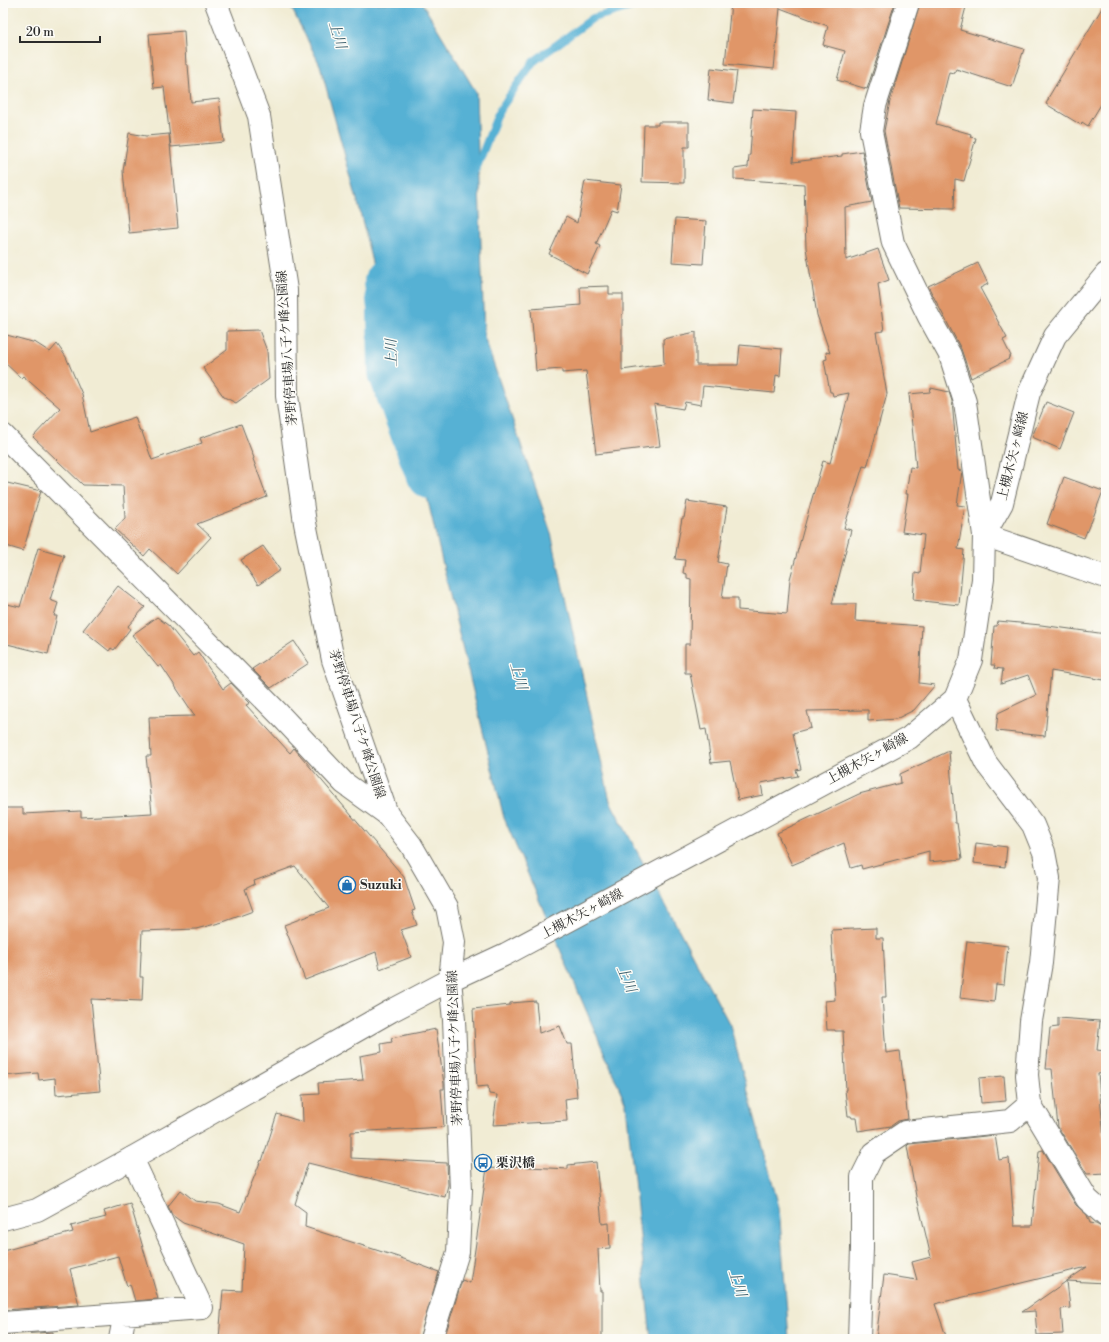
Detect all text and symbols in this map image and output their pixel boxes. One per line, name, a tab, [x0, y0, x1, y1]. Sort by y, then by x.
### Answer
scale bar	[20, 18, 100, 44]
water label: 上川	[324, 19, 350, 53]
text: 20 m	[26, 25, 54, 40]
street label: 茅野停車場八子ケ峰公園線	[274, 270, 300, 426]
water label: 上川	[382, 337, 401, 367]
street label: 上槻木矢ヶ崎線	[994, 410, 1032, 502]
street label: 茅野停車場八子ケ峰公園線	[325, 647, 389, 801]
water label: 上川	[505, 660, 531, 694]
street label: 上槻木矢ヶ崎線	[823, 730, 911, 788]
shop icon: Suzuki	[337, 875, 357, 895]
place label: Suzuki	[360, 877, 402, 893]
street label: 上槻木矢ヶ崎線	[538, 886, 626, 942]
water label: 上川	[612, 963, 641, 997]
street label: 茅野停車場八子ケ峰公園線	[444, 970, 466, 1126]
bus stop icon: 栗沢橋	[473, 1153, 493, 1173]
place label: 栗沢橋	[496, 1155, 535, 1171]
water label: 上川	[724, 1267, 751, 1301]

